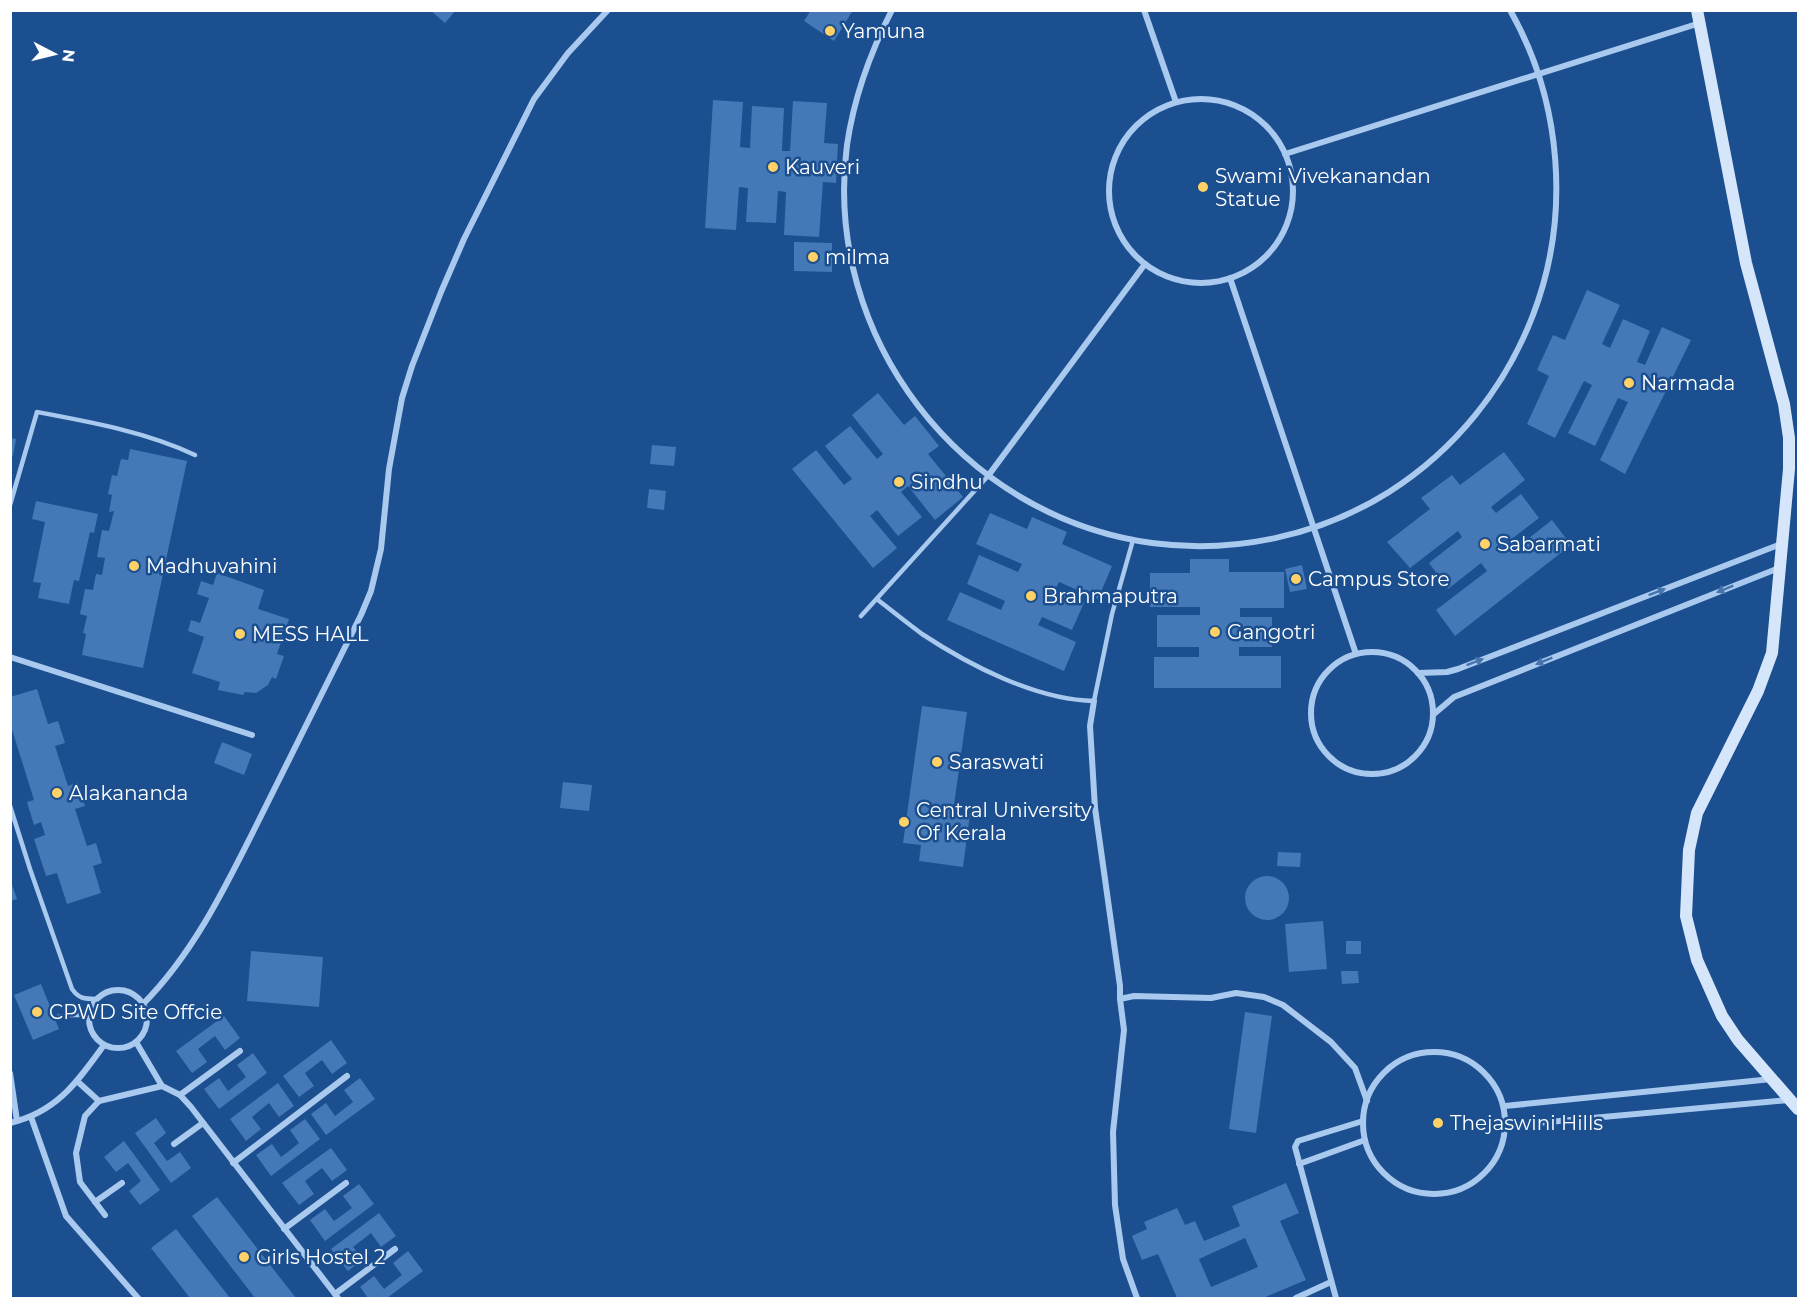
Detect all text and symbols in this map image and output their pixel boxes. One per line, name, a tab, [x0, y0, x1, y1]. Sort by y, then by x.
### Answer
place label: Yamuna	[842, 19, 925, 43]
north arrow	[24, 24, 84, 84]
marker: Yamuna	[823, 24, 837, 38]
text: N	[58, 48, 79, 63]
place label: Kauveri	[785, 155, 860, 179]
marker: Kauveri	[766, 160, 780, 174]
place label: Swami Vivekanandan Statue	[1215, 164, 1431, 211]
marker: Swami Vivekanandan Statue	[1196, 180, 1210, 194]
place label: milma	[825, 245, 890, 269]
marker: milma	[806, 250, 820, 264]
place label: Narmada	[1641, 371, 1735, 395]
marker: Narmada	[1622, 376, 1636, 390]
place label: Sindhu	[911, 470, 983, 494]
marker: Sindhu	[892, 475, 906, 489]
place label: Sabarmati	[1497, 532, 1601, 556]
marker: Sabarmati	[1478, 537, 1492, 551]
place label: Madhuvahini	[146, 554, 277, 578]
marker: Madhuvahini	[127, 559, 141, 573]
place label: Campus Store	[1308, 567, 1449, 591]
marker: Campus Store	[1289, 572, 1303, 586]
place label: Brahmaputra	[1043, 584, 1178, 608]
one-way arrow	[1716, 585, 1734, 594]
one-way arrow	[1648, 587, 1666, 596]
marker: Brahmaputra	[1024, 589, 1038, 603]
place label: Gangotri	[1227, 620, 1315, 644]
place label: MESS HALL	[252, 622, 369, 646]
marker: Gangotri	[1208, 625, 1222, 639]
marker: MESS HALL	[233, 627, 247, 641]
one-way arrow	[1466, 657, 1484, 666]
one-way arrow	[1535, 657, 1553, 666]
place label: Saraswati	[949, 750, 1044, 774]
marker: Saraswati	[930, 755, 944, 769]
place label: Alakananda	[69, 781, 188, 805]
marker: Alakananda	[50, 786, 64, 800]
place label: Central University Of Kerala	[916, 798, 1092, 845]
marker: Central University Of Kerala	[897, 815, 911, 829]
place label: CPWD Site Offcie	[49, 1000, 222, 1024]
marker: CPWD Site Offcie	[30, 1005, 44, 1019]
place label: Thejaswini Hills	[1450, 1111, 1603, 1135]
marker: Thejaswini Hills	[1431, 1116, 1445, 1130]
place label: Girls Hostel 2	[256, 1245, 385, 1269]
marker: Girls Hostel 2	[237, 1250, 251, 1264]

